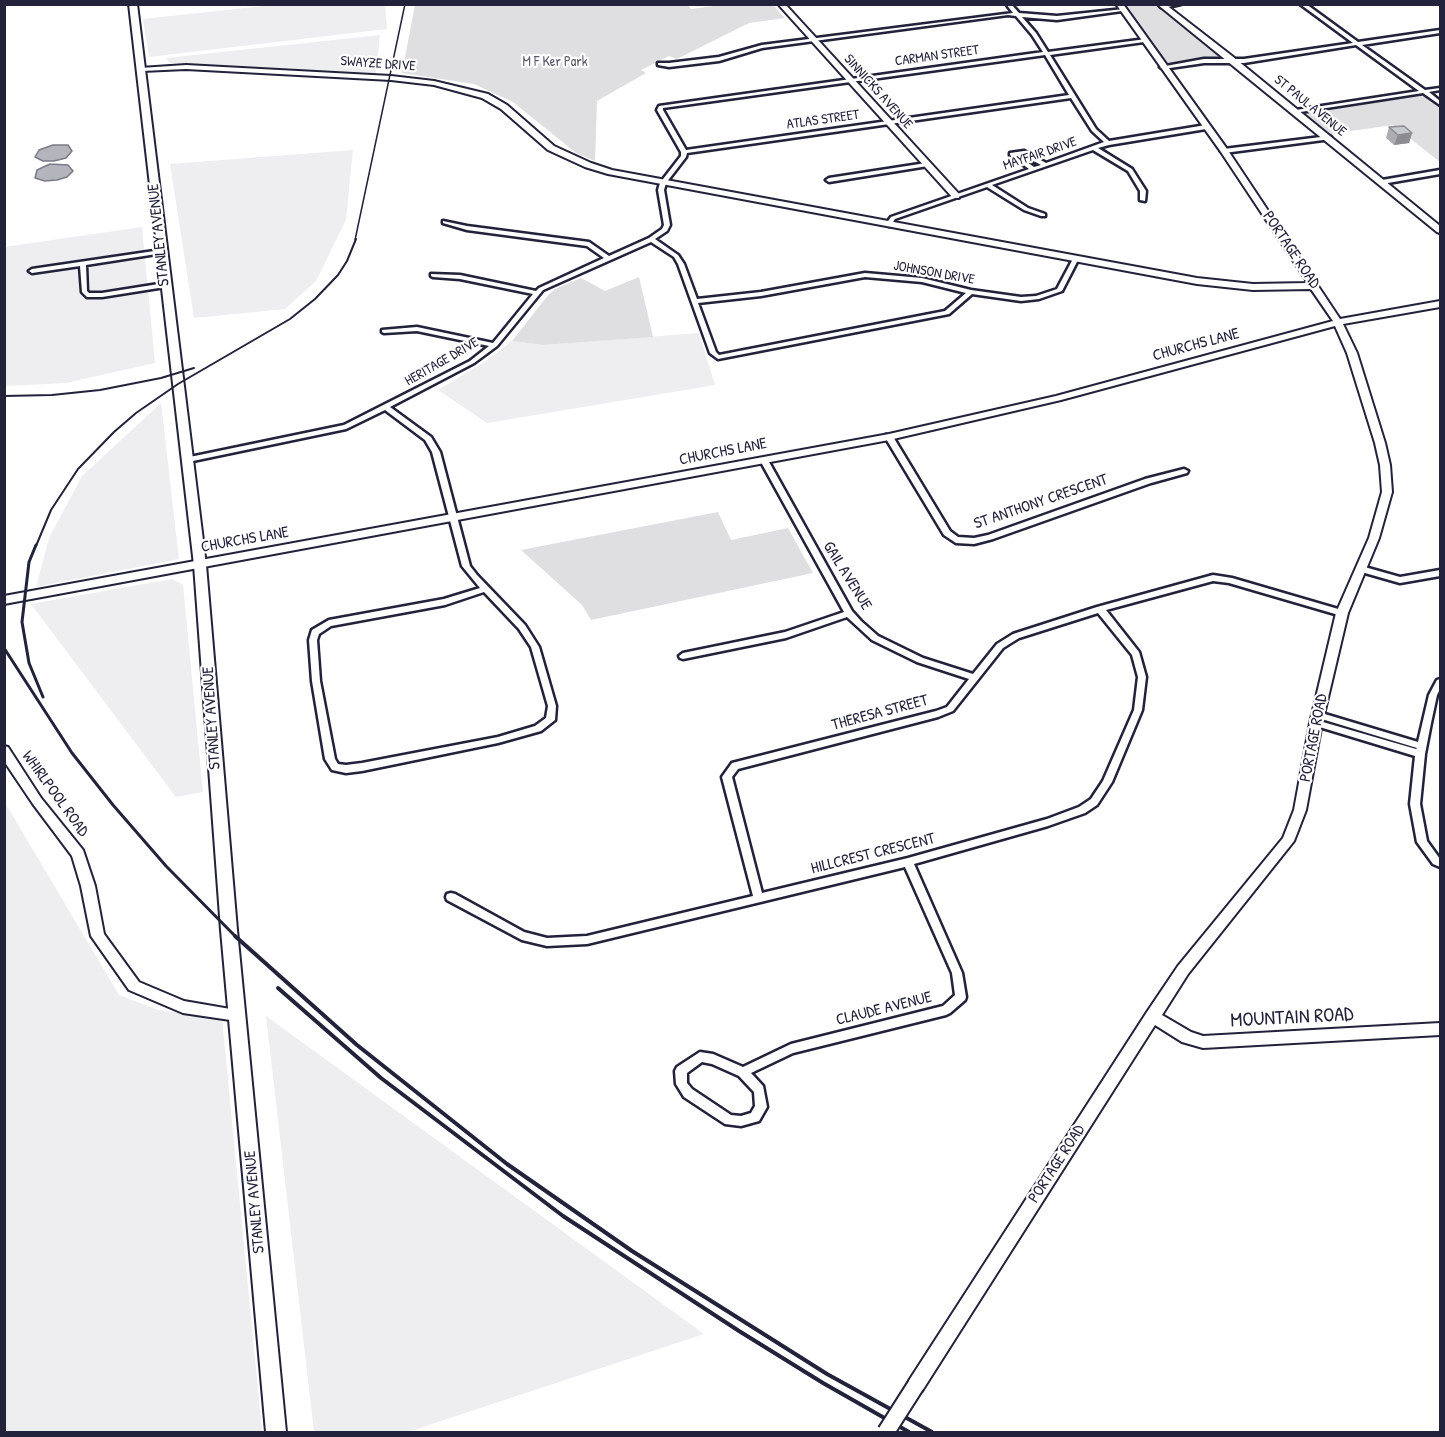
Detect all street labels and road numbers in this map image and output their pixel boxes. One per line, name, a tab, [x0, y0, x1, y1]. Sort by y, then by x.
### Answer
street label: CARMAN STREET	[894, 42, 980, 70]
street label: SINNICKS AVENUE	[840, 51, 916, 133]
street label: SWAYZE DRIVE	[340, 53, 416, 75]
street label: ST PAUL AVENUE	[1270, 72, 1350, 140]
street label: ATLAS STREET	[786, 107, 860, 133]
street label: MAYFAIR DRIVE	[1001, 134, 1079, 174]
street label: STANLEY AVENUE	[144, 183, 174, 287]
street label: PORTAGE ROAD	[1258, 208, 1324, 292]
street label: JOHNSON DRIVE	[892, 258, 976, 288]
street label: CHURCHS LANE	[1151, 324, 1241, 366]
street label: HERITAGE DRIVE	[402, 334, 482, 390]
street label: CHURCHS LANE	[678, 434, 768, 470]
street label: ST ANTHONY CRESCENT	[972, 470, 1110, 534]
street label: CHURCHS LANE	[200, 523, 290, 557]
street label: GAIL AVENUE	[818, 538, 876, 614]
street label: STANLEY AVENUE	[199, 666, 225, 770]
street label: THERESA STREET	[830, 691, 930, 735]
street label: PORTAGE ROAD	[1296, 692, 1332, 784]
street label: WHIRLPOOL ROAD	[18, 747, 92, 841]
street label: HILLCREST CRESCENT	[809, 829, 937, 879]
street label: CLAUDE AVENUE	[834, 988, 934, 1030]
street label: MOUNTAIN ROAD	[1230, 1003, 1354, 1033]
street label: PORTAGE ROAD	[1025, 1121, 1089, 1207]
street label: STANLEY AVENUE	[241, 1150, 269, 1254]

